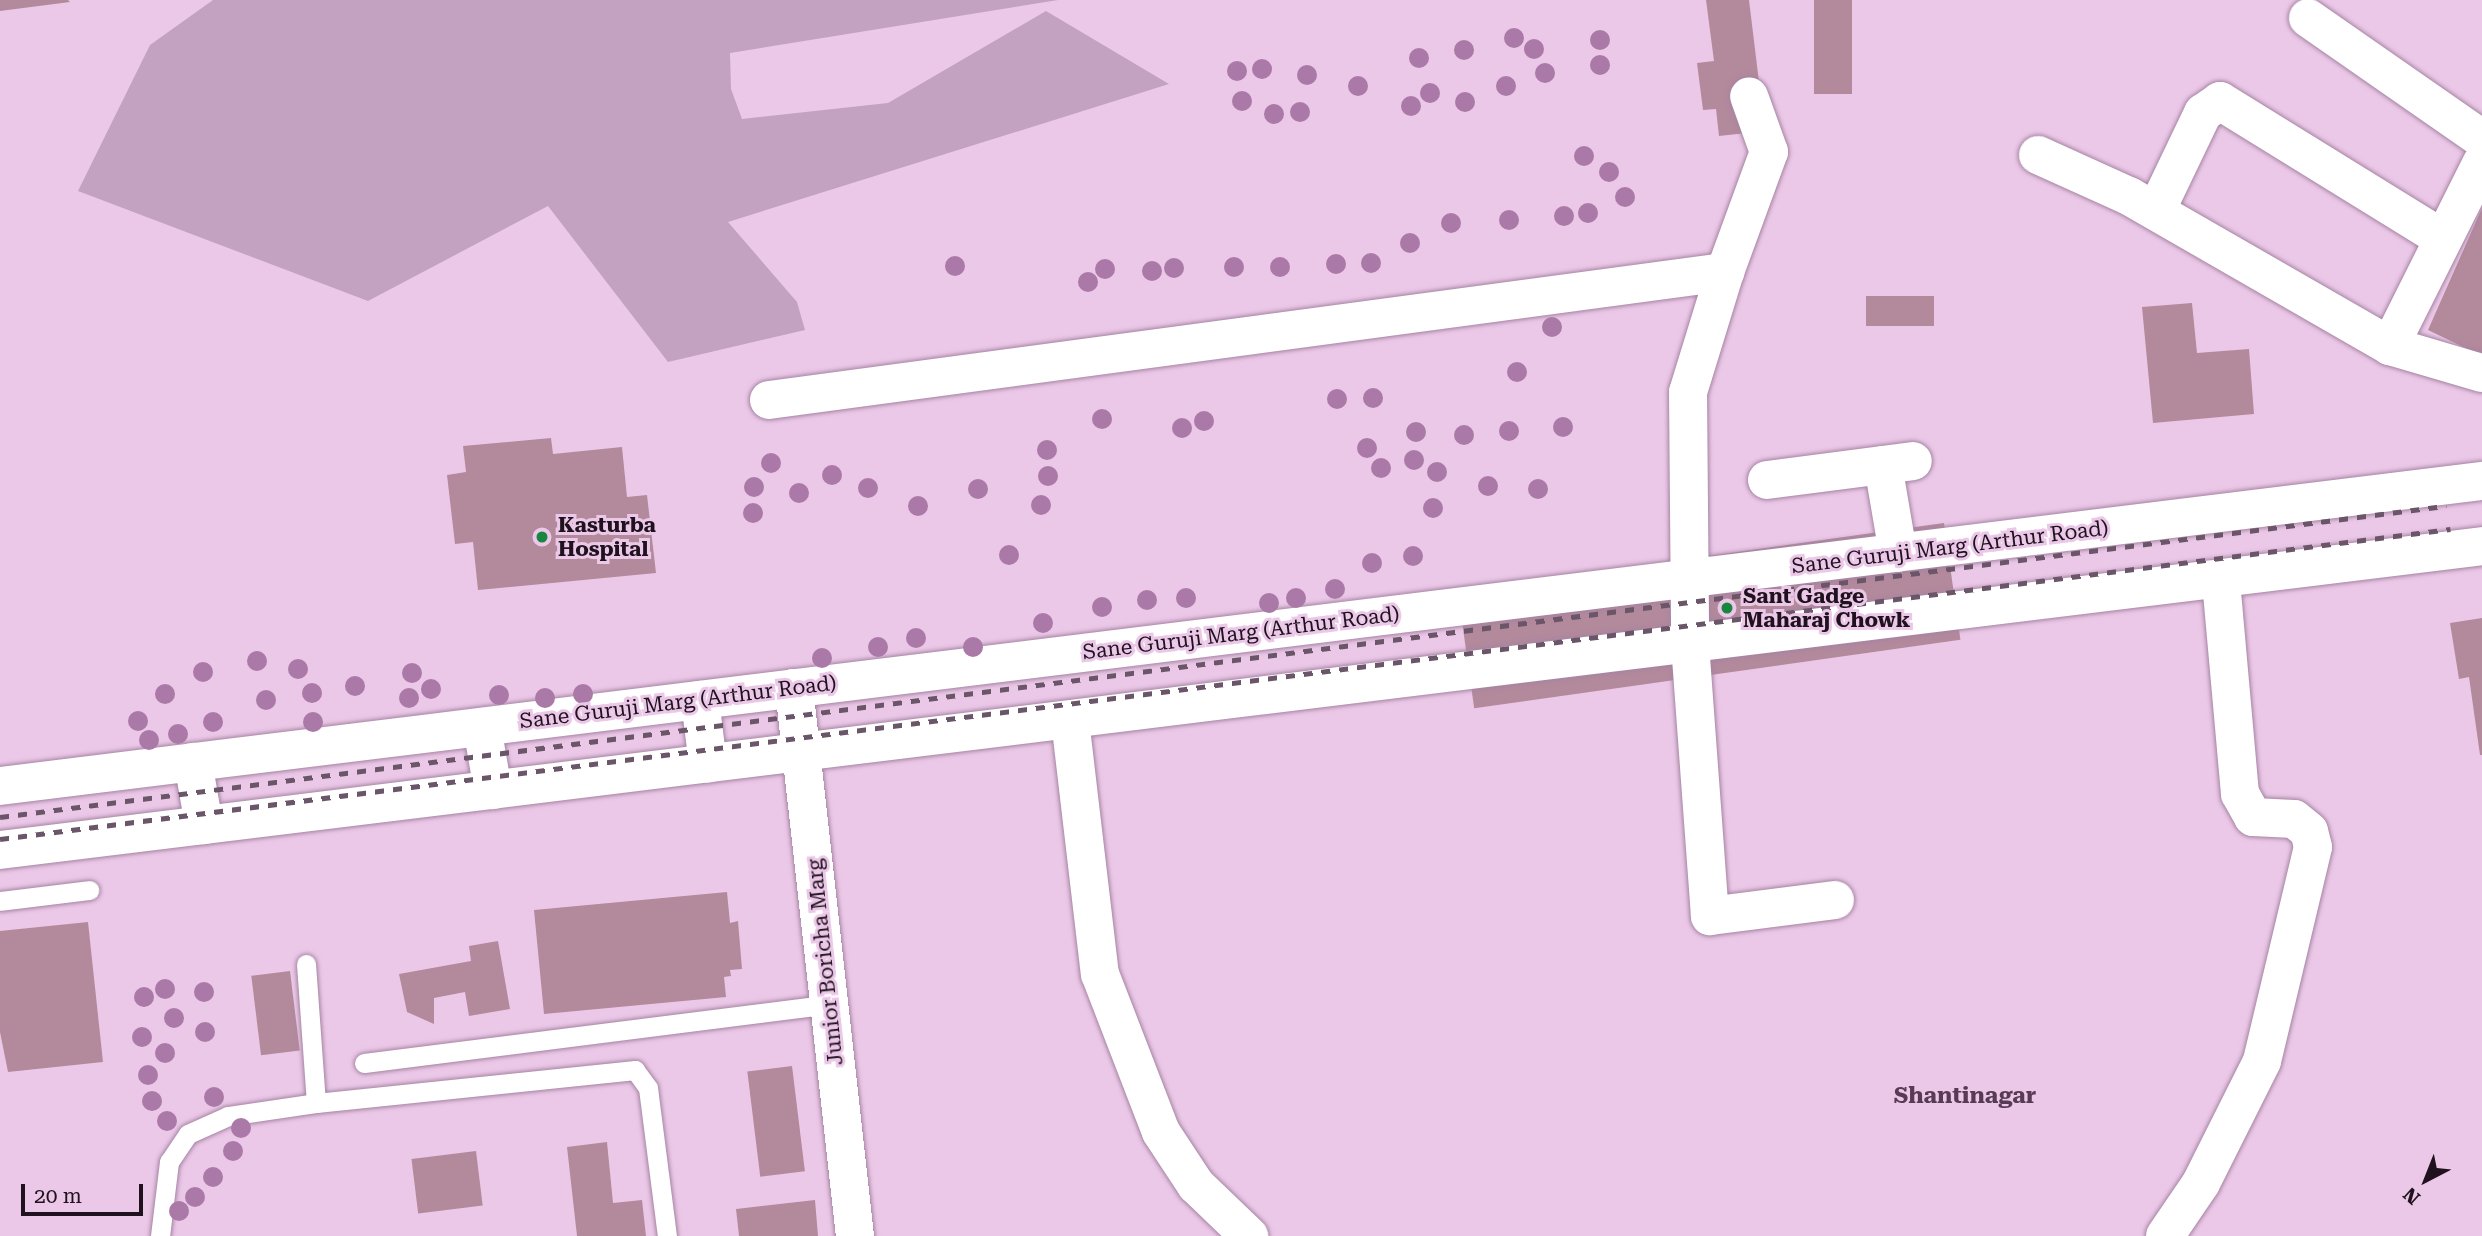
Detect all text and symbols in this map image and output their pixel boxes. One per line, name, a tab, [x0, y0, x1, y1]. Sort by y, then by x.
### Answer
place label: Kasturba Hospital	[558, 512, 656, 562]
street label: Sane Guruji Marg (Arthur Road)	[1790, 515, 2110, 579]
marker: Kasturba Hospital	[532, 527, 552, 547]
place label: Sant Gadge Maharaj Chowk	[1743, 583, 1910, 633]
marker: Sant Gadge Maharaj Chowk	[1717, 598, 1737, 618]
street label: Sane Guruji Marg (Arthur Road)	[1081, 601, 1401, 665]
street label: Sane Guruji Marg (Arthur Road)	[518, 670, 838, 734]
street label: Junior Boricha Marg	[802, 857, 848, 1067]
district label: Shantinagar	[1894, 1082, 2036, 1110]
north arrow	[2391, 1145, 2461, 1215]
scale bar	[24, 1170, 147, 1214]
text: N	[2398, 1183, 2425, 1209]
text: 20 m	[34, 1184, 82, 1208]

